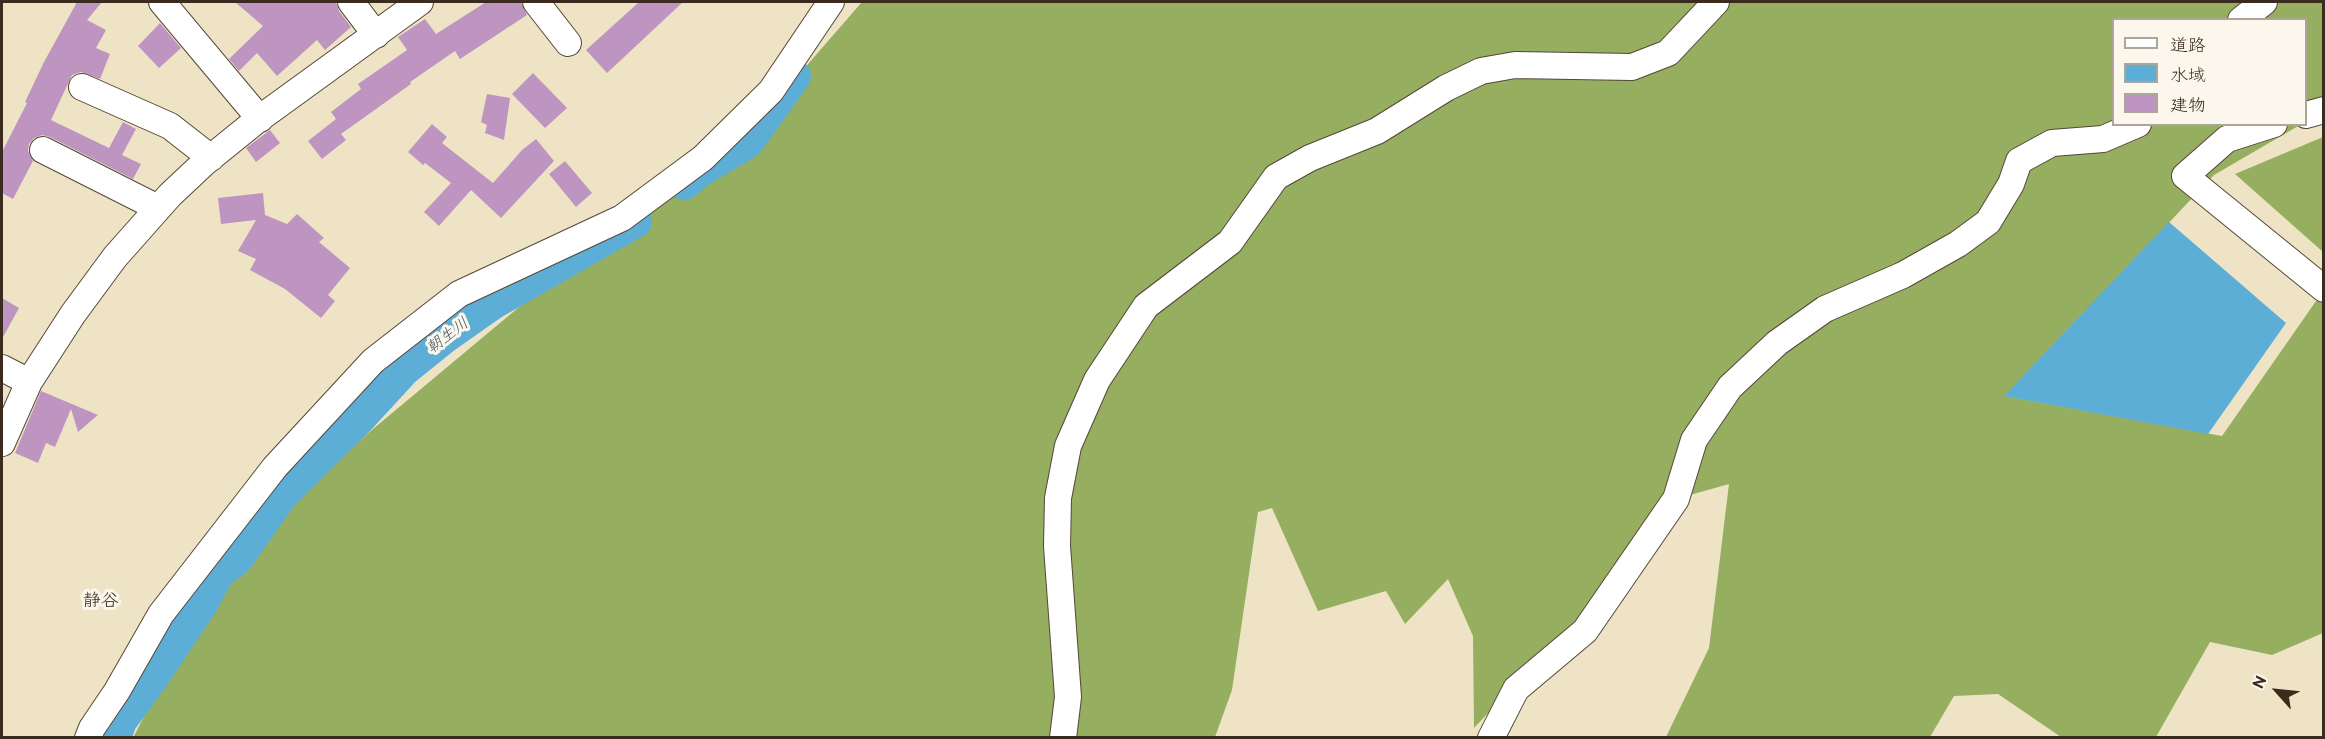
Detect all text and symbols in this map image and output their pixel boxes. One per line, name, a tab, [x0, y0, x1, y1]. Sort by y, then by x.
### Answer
legend	[2112, 18, 2307, 126]
text: 道路	[2170, 35, 2206, 56]
text: 水域	[2170, 65, 2206, 86]
text: 建物	[2170, 95, 2206, 116]
water label: 朝生川	[423, 314, 473, 358]
district label: 静谷	[83, 590, 119, 612]
north arrow	[2247, 661, 2307, 721]
text: N	[2249, 673, 2272, 692]

